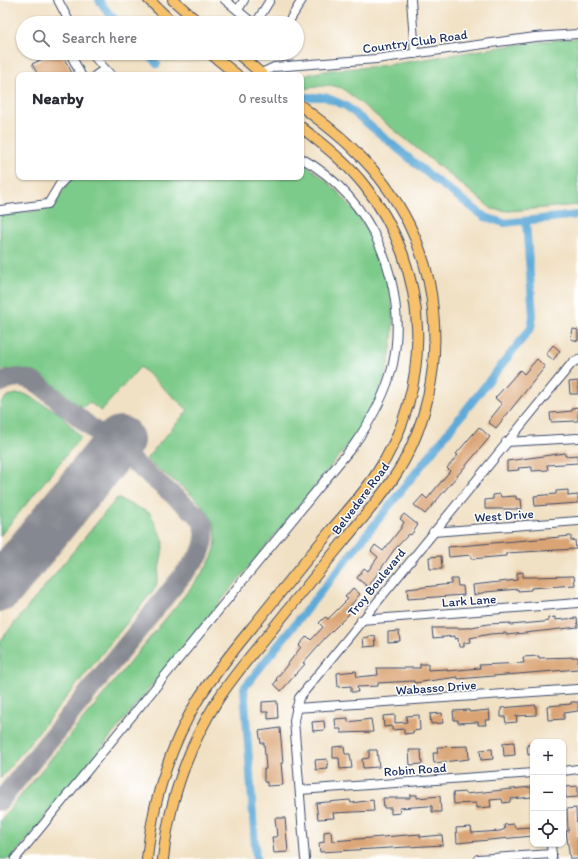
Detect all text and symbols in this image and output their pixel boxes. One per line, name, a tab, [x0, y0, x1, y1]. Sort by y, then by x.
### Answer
search box	[16, 16, 304, 60]
icon: search	[30, 27, 52, 49]
street label: Country Club Road	[362, 27, 469, 56]
text: Search here	[62, 29, 137, 47]
text: Nearby	[32, 88, 84, 108]
text: 0 results	[238, 91, 288, 106]
street label: Belvedere Road	[328, 459, 392, 537]
street label: West Drive	[474, 506, 534, 525]
street label: Troy Boulevard	[344, 545, 408, 619]
street label: Lark Lane	[441, 591, 497, 610]
street label: Wabasso Drive	[395, 677, 477, 698]
map controls	[530, 739, 566, 847]
button: +	[530, 739, 566, 775]
street label: Robin Road	[383, 760, 447, 779]
button: −	[530, 775, 566, 811]
button: locate	[530, 811, 566, 847]

